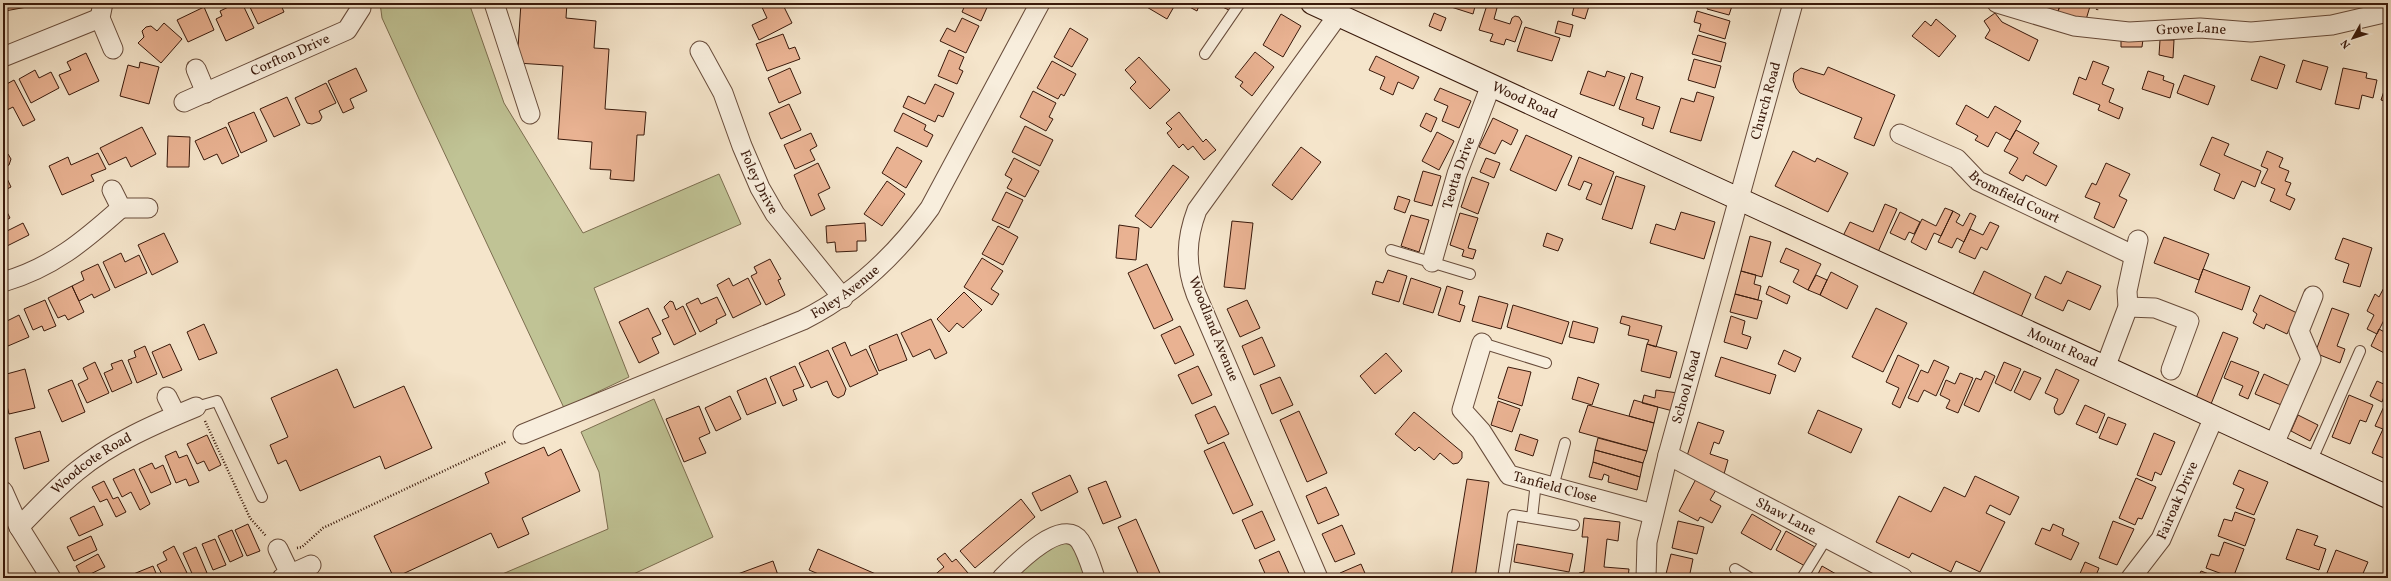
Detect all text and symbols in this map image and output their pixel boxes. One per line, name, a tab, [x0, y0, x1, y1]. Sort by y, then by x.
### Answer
street label: Grove Lane	[2156, 18, 2227, 40]
north arrow	[2333, 18, 2373, 58]
street label: Corfton Drive	[247, 29, 333, 81]
text: N	[2338, 36, 2355, 51]
street label: Church Road	[1746, 60, 1786, 142]
street label: Wood Road	[1489, 77, 1561, 124]
street label: Teotta Drive	[1438, 134, 1480, 211]
street label: Foley Drive	[735, 147, 783, 218]
street label: Bromfield Court	[1964, 167, 2063, 228]
street label: Foley Avenue	[807, 261, 884, 324]
street label: Woodland Avenue	[1183, 274, 1243, 385]
street label: Mount Road	[2024, 323, 2101, 372]
street label: School Road	[1668, 348, 1706, 426]
street label: Woodcote Road	[47, 428, 135, 499]
street label: Fairoak Drive	[2152, 458, 2203, 543]
street label: Tanfield Close	[1511, 467, 1600, 508]
street label: Shaw Lane	[1752, 493, 1820, 540]

